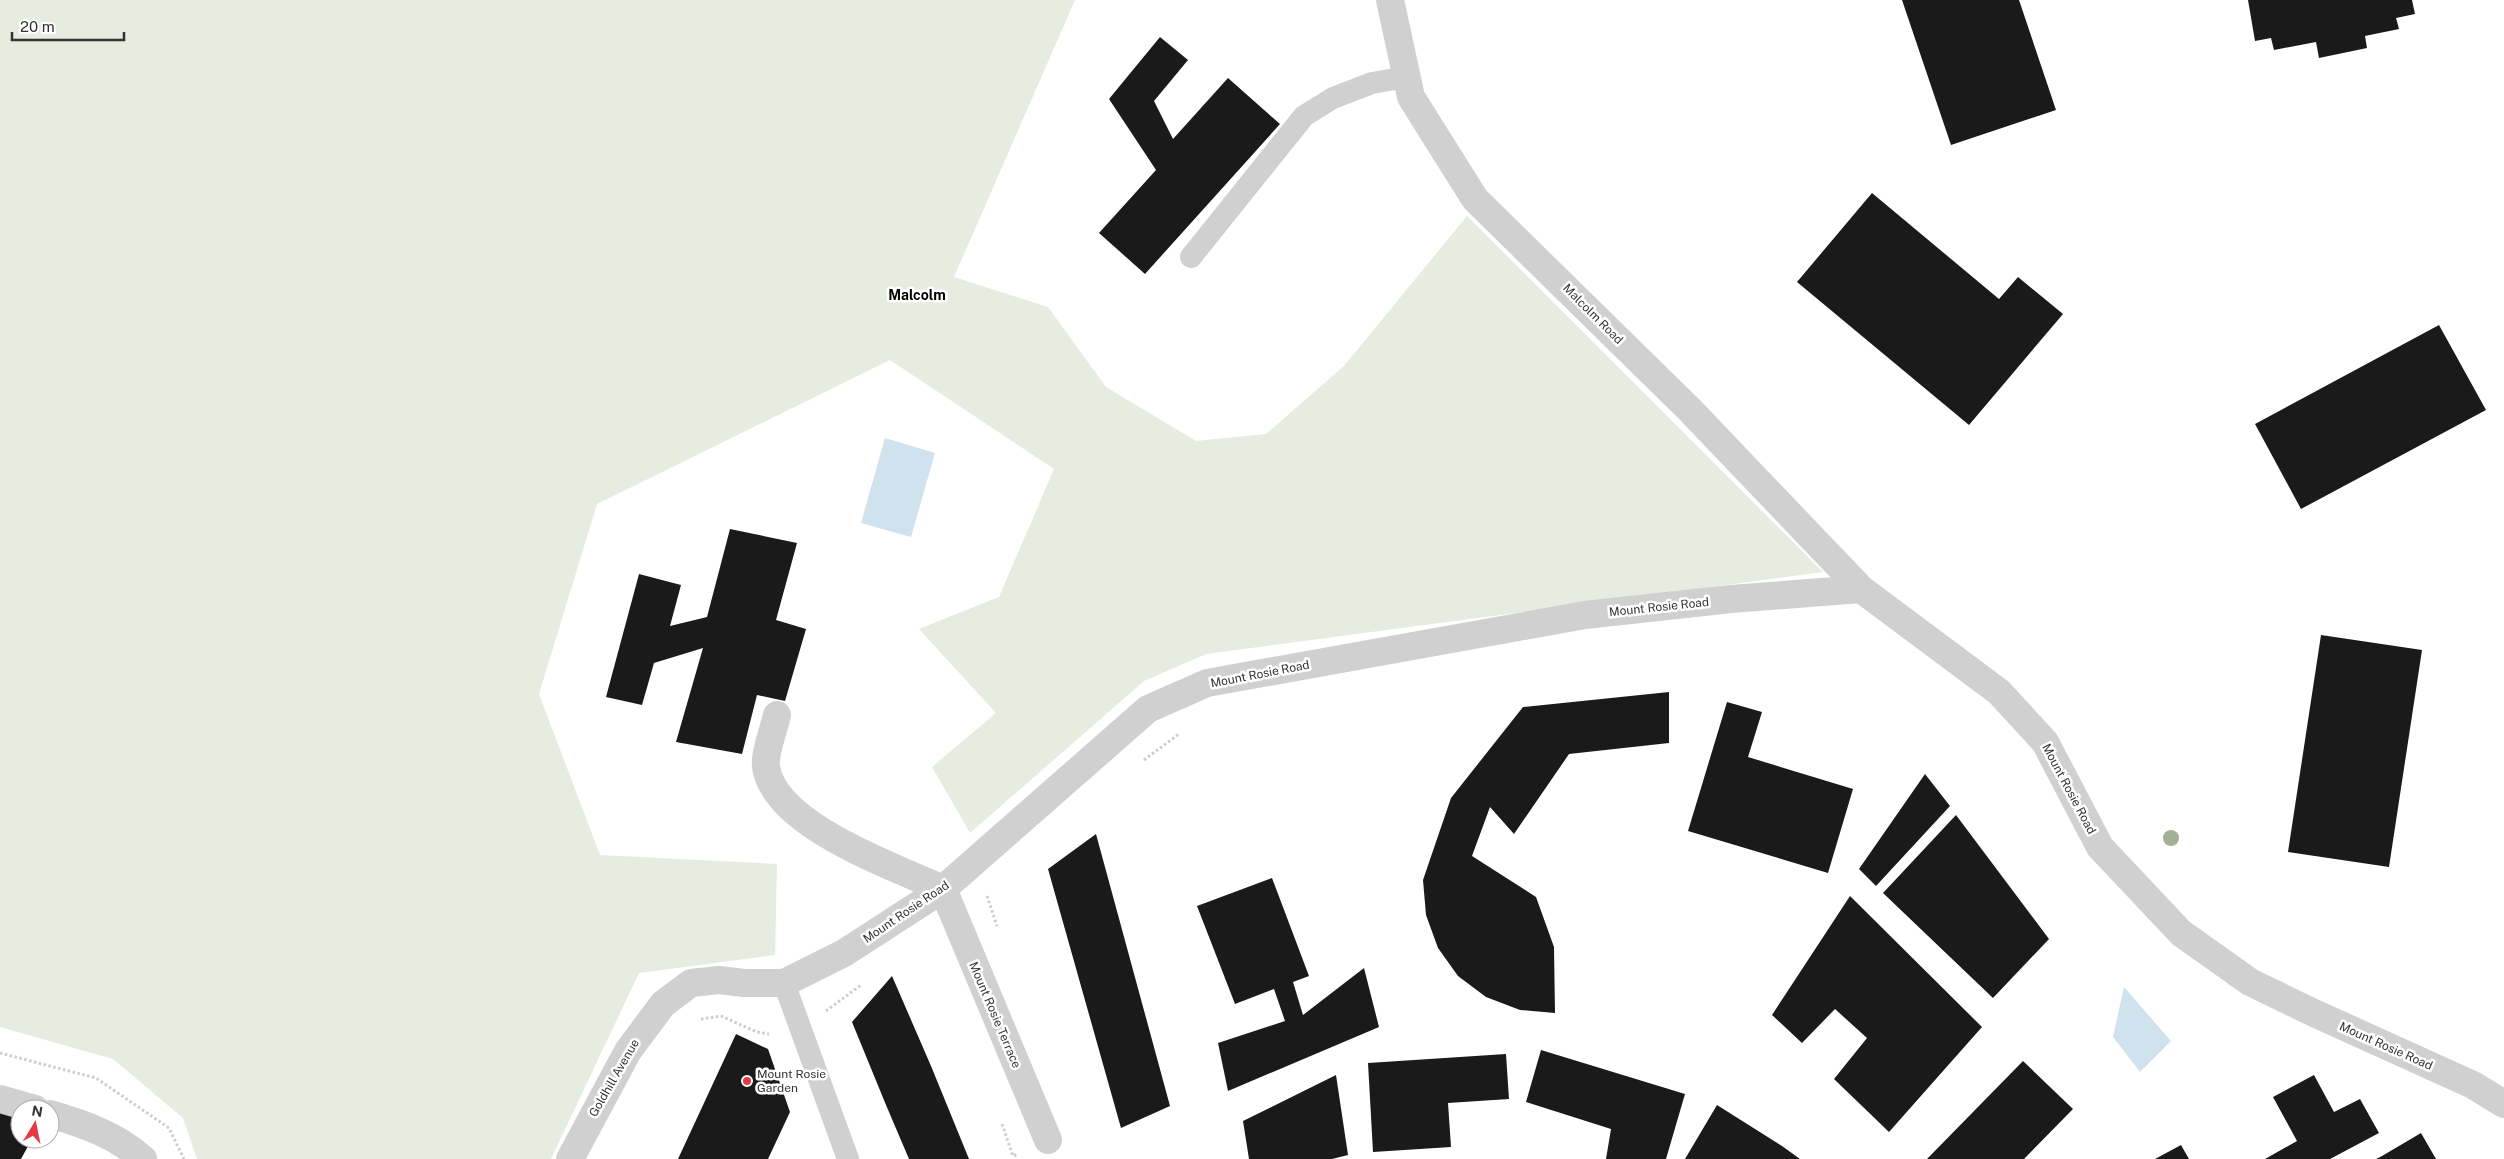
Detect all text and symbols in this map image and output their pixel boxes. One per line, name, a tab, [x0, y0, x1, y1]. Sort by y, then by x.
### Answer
scale bar	[12, 10, 125, 42]
text: 20 m	[20, 18, 55, 35]
street label: Malcolm Road	[1560, 281, 1626, 347]
district label: Malcolm	[888, 287, 946, 303]
street label: Mount Rosie Road	[1608, 595, 1710, 619]
street label: Mount Rosie Road	[1209, 658, 1311, 690]
street label: Mount Rosie Road	[2039, 741, 2099, 837]
street label: Mount Rosie Road	[860, 878, 952, 946]
street label: Mount Rosie Terrace	[966, 960, 1024, 1070]
street label: Mount Rosie Road	[2337, 1019, 2435, 1073]
street label: Goldhill Avenue	[586, 1037, 642, 1119]
place label: Mount Rosie Garden	[757, 1067, 826, 1095]
marker: Mount Rosie Garden	[741, 1075, 753, 1087]
north arrow	[10, 1099, 60, 1149]
text: N	[30, 1102, 44, 1120]

